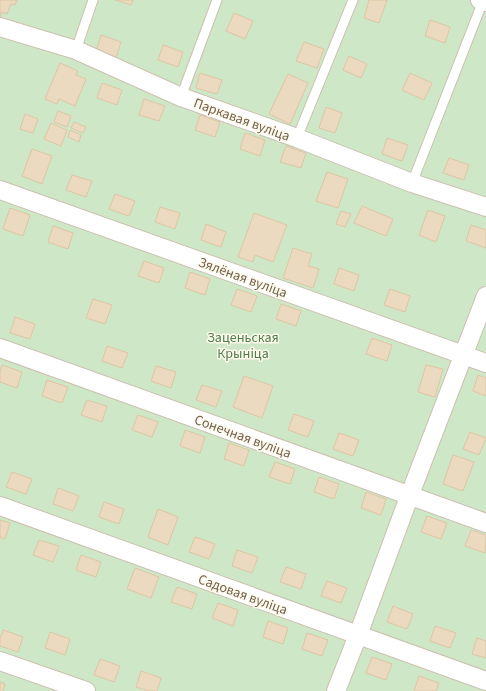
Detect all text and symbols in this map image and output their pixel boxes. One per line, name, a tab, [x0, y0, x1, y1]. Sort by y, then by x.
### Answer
street label: Паркавая вуліца	[191, 93, 293, 147]
street label: Зялёная вуліца	[195, 253, 290, 303]
park label: Заценьская Крыніца	[207, 328, 279, 364]
street label: Сонечная вуліца	[191, 410, 294, 464]
street label: Садовая вуліца	[195, 570, 290, 620]

